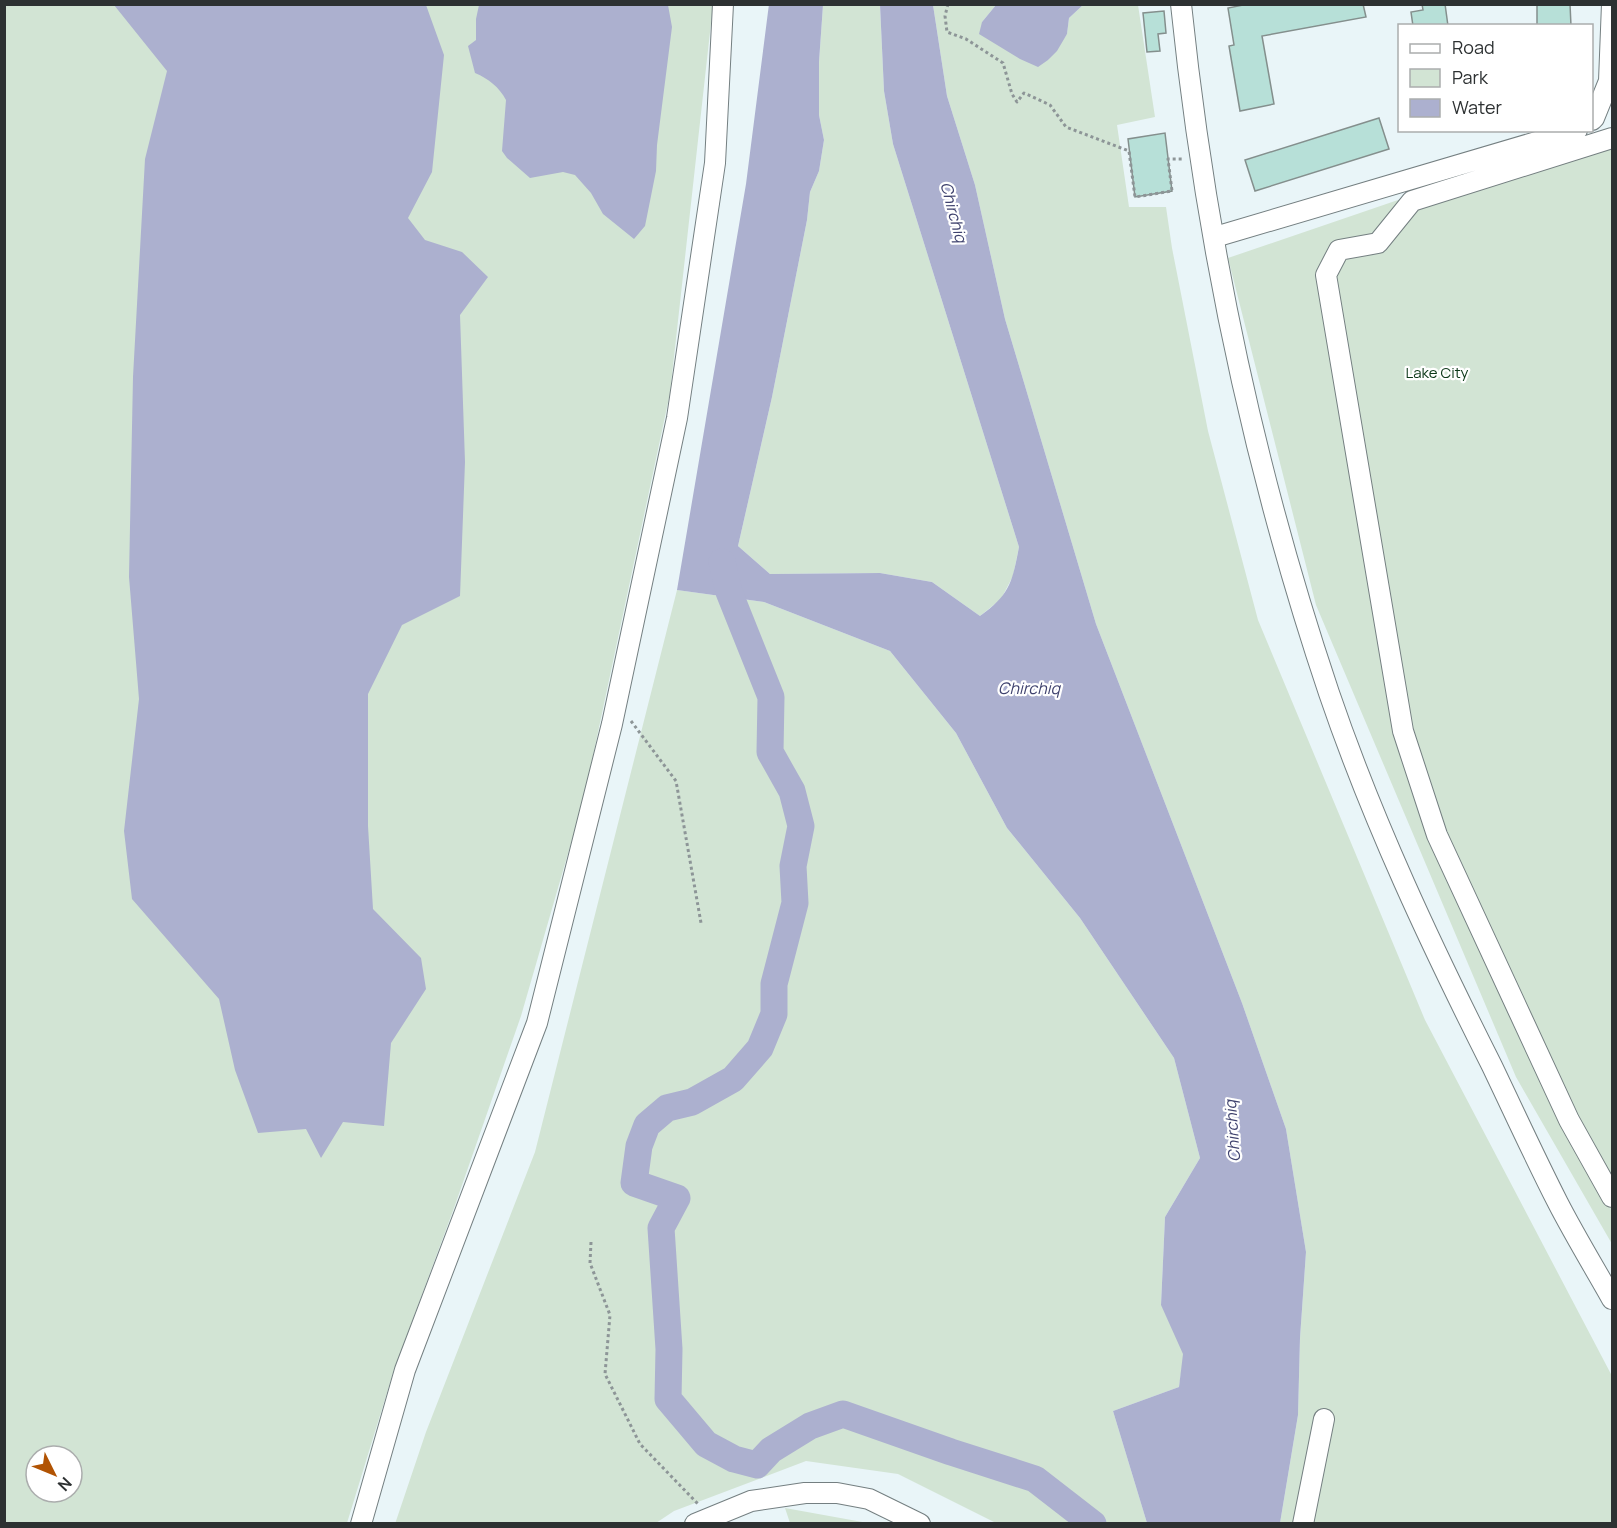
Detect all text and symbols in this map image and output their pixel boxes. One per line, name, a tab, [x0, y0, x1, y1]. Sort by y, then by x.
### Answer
legend	[1398, 24, 1593, 132]
text: Road	[1452, 35, 1495, 59]
text: Park	[1452, 65, 1489, 89]
text: Water	[1452, 95, 1502, 119]
water label: Chirchiq	[935, 179, 973, 246]
park label: Lake City	[1406, 362, 1469, 383]
water label: Chirchiq	[998, 677, 1061, 699]
water label: Chirchiq	[1219, 1098, 1245, 1163]
north arrow	[24, 1444, 84, 1504]
text: N	[53, 1473, 77, 1496]

